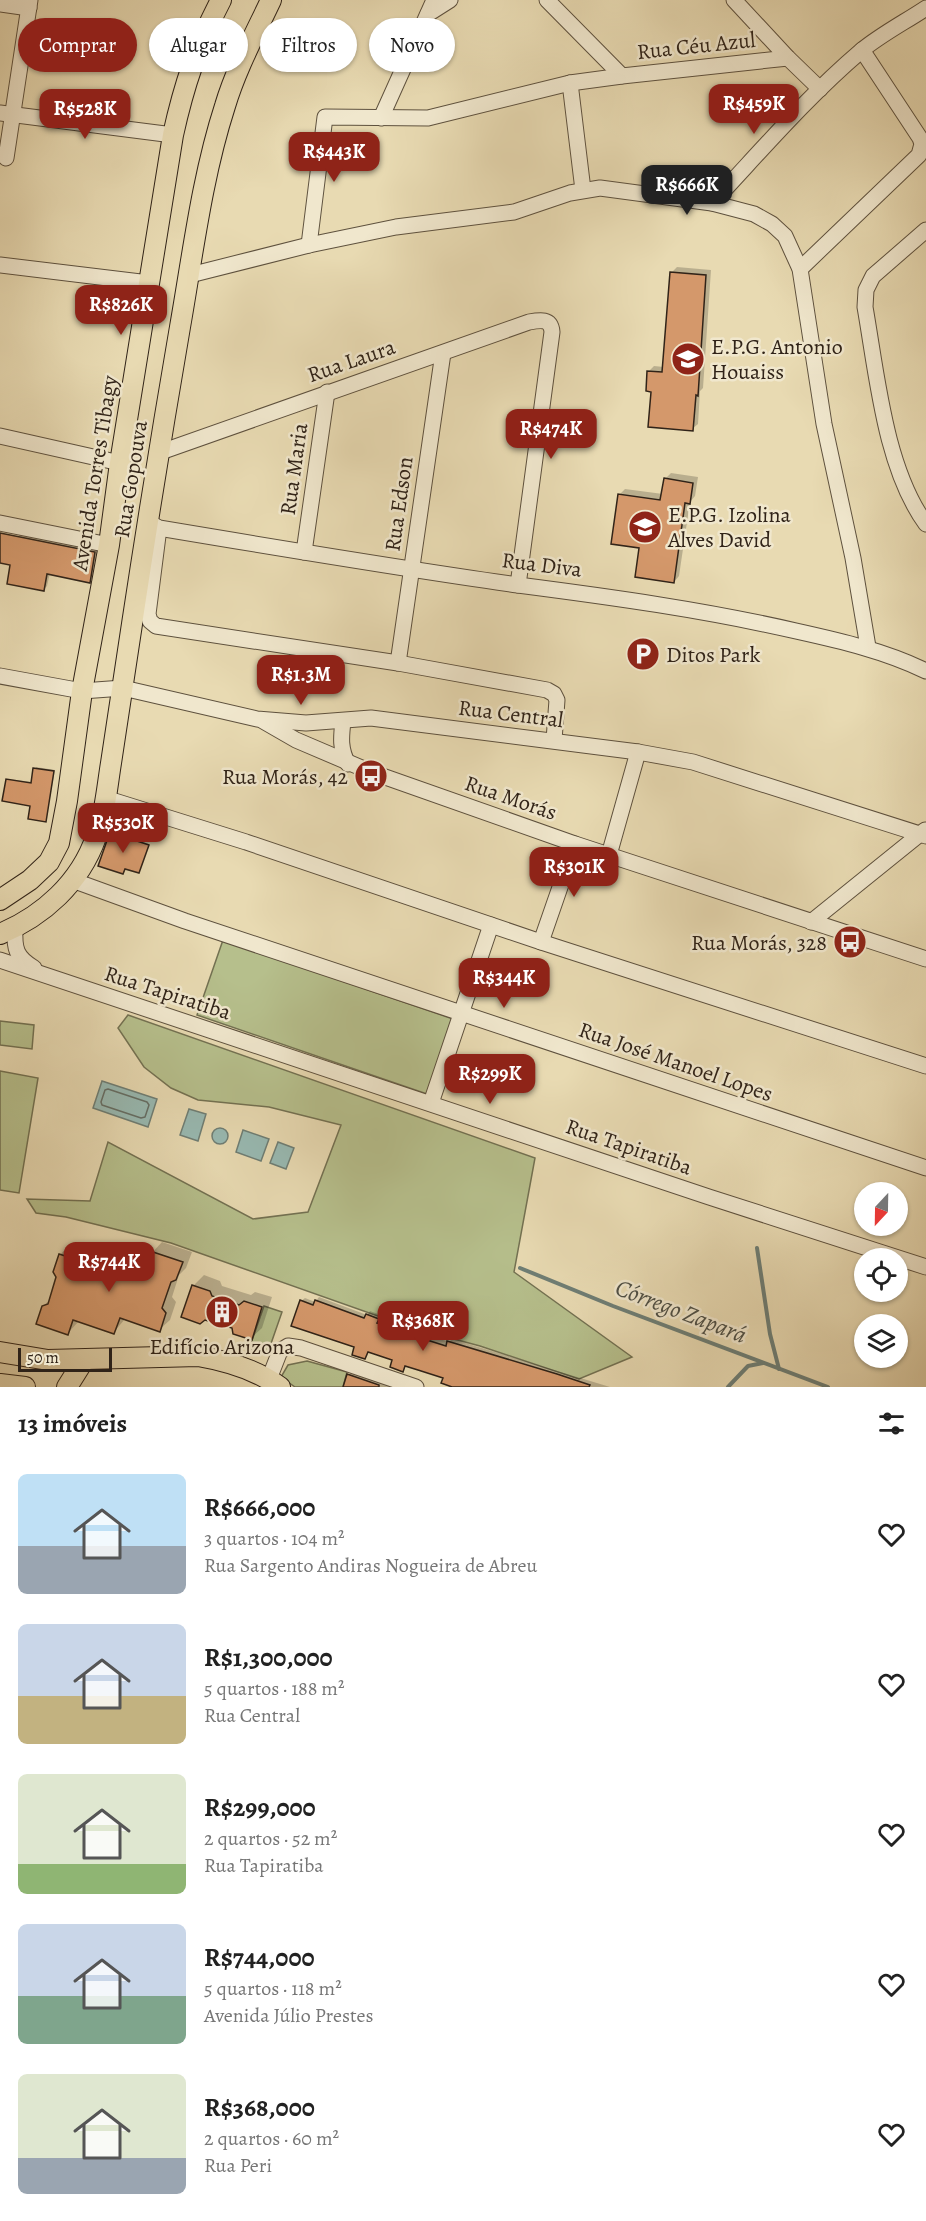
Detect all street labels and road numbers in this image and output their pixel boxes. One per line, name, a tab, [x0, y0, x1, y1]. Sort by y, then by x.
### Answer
street label: Rua Céu Azul	[635, 25, 757, 67]
street label: Rua Laura	[303, 332, 400, 390]
street label: Avenida Torres Tibagy	[65, 373, 125, 574]
street label: Rua Gopouva	[107, 417, 155, 540]
street label: Rua Maria	[273, 420, 315, 517]
street label: Rua Edson	[377, 455, 420, 553]
street label: Rua Diva	[500, 545, 584, 585]
street label: Rua Central	[457, 693, 565, 735]
street label: Rua Morás	[461, 768, 561, 828]
street label: Rua Tapiratiba	[100, 958, 236, 1028]
street label: Rua José Manoel Lopes	[575, 1015, 777, 1109]
street label: Rua Tapiratiba	[562, 1111, 696, 1183]

